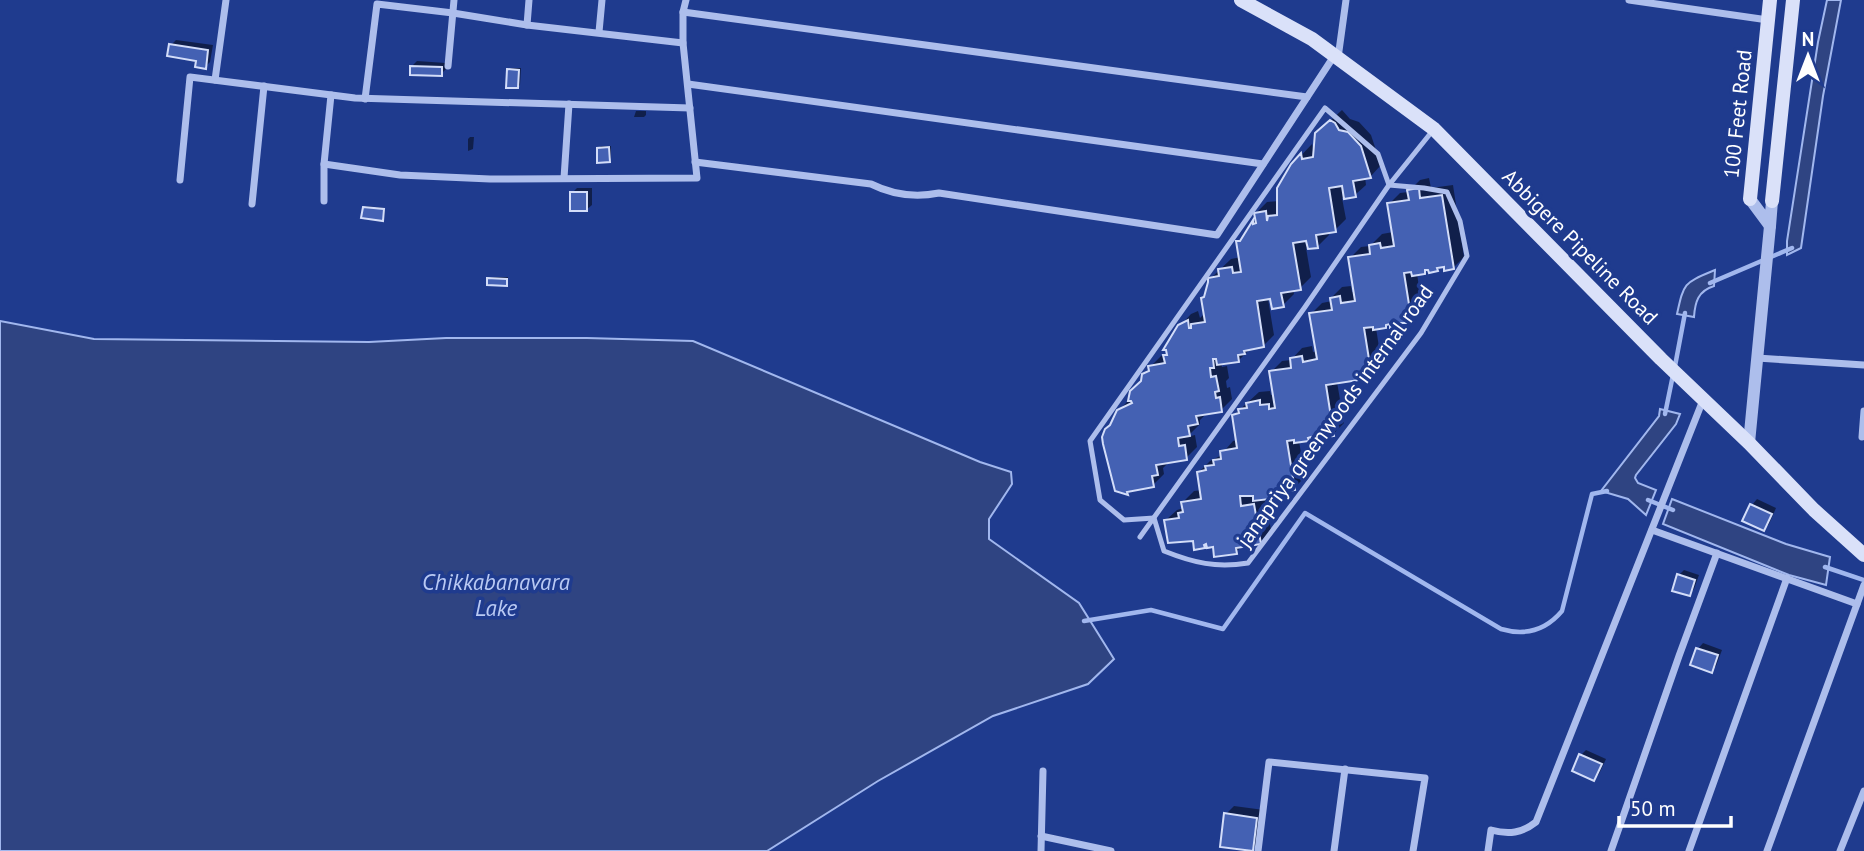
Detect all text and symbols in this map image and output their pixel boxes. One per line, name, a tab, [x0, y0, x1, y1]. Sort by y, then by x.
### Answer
north arrow	[1773, 21, 1843, 91]
text: N	[1802, 27, 1814, 51]
street label: 100 Feet Road	[1717, 48, 1758, 180]
street label: Abbigere Pipeline Road	[1497, 163, 1664, 330]
street label: janapriya greenwoods internal road	[1230, 279, 1439, 552]
water label: Chikkabanavara Lake	[422, 567, 570, 622]
scale bar	[1619, 784, 1731, 828]
text: 50 m	[1630, 795, 1676, 822]

